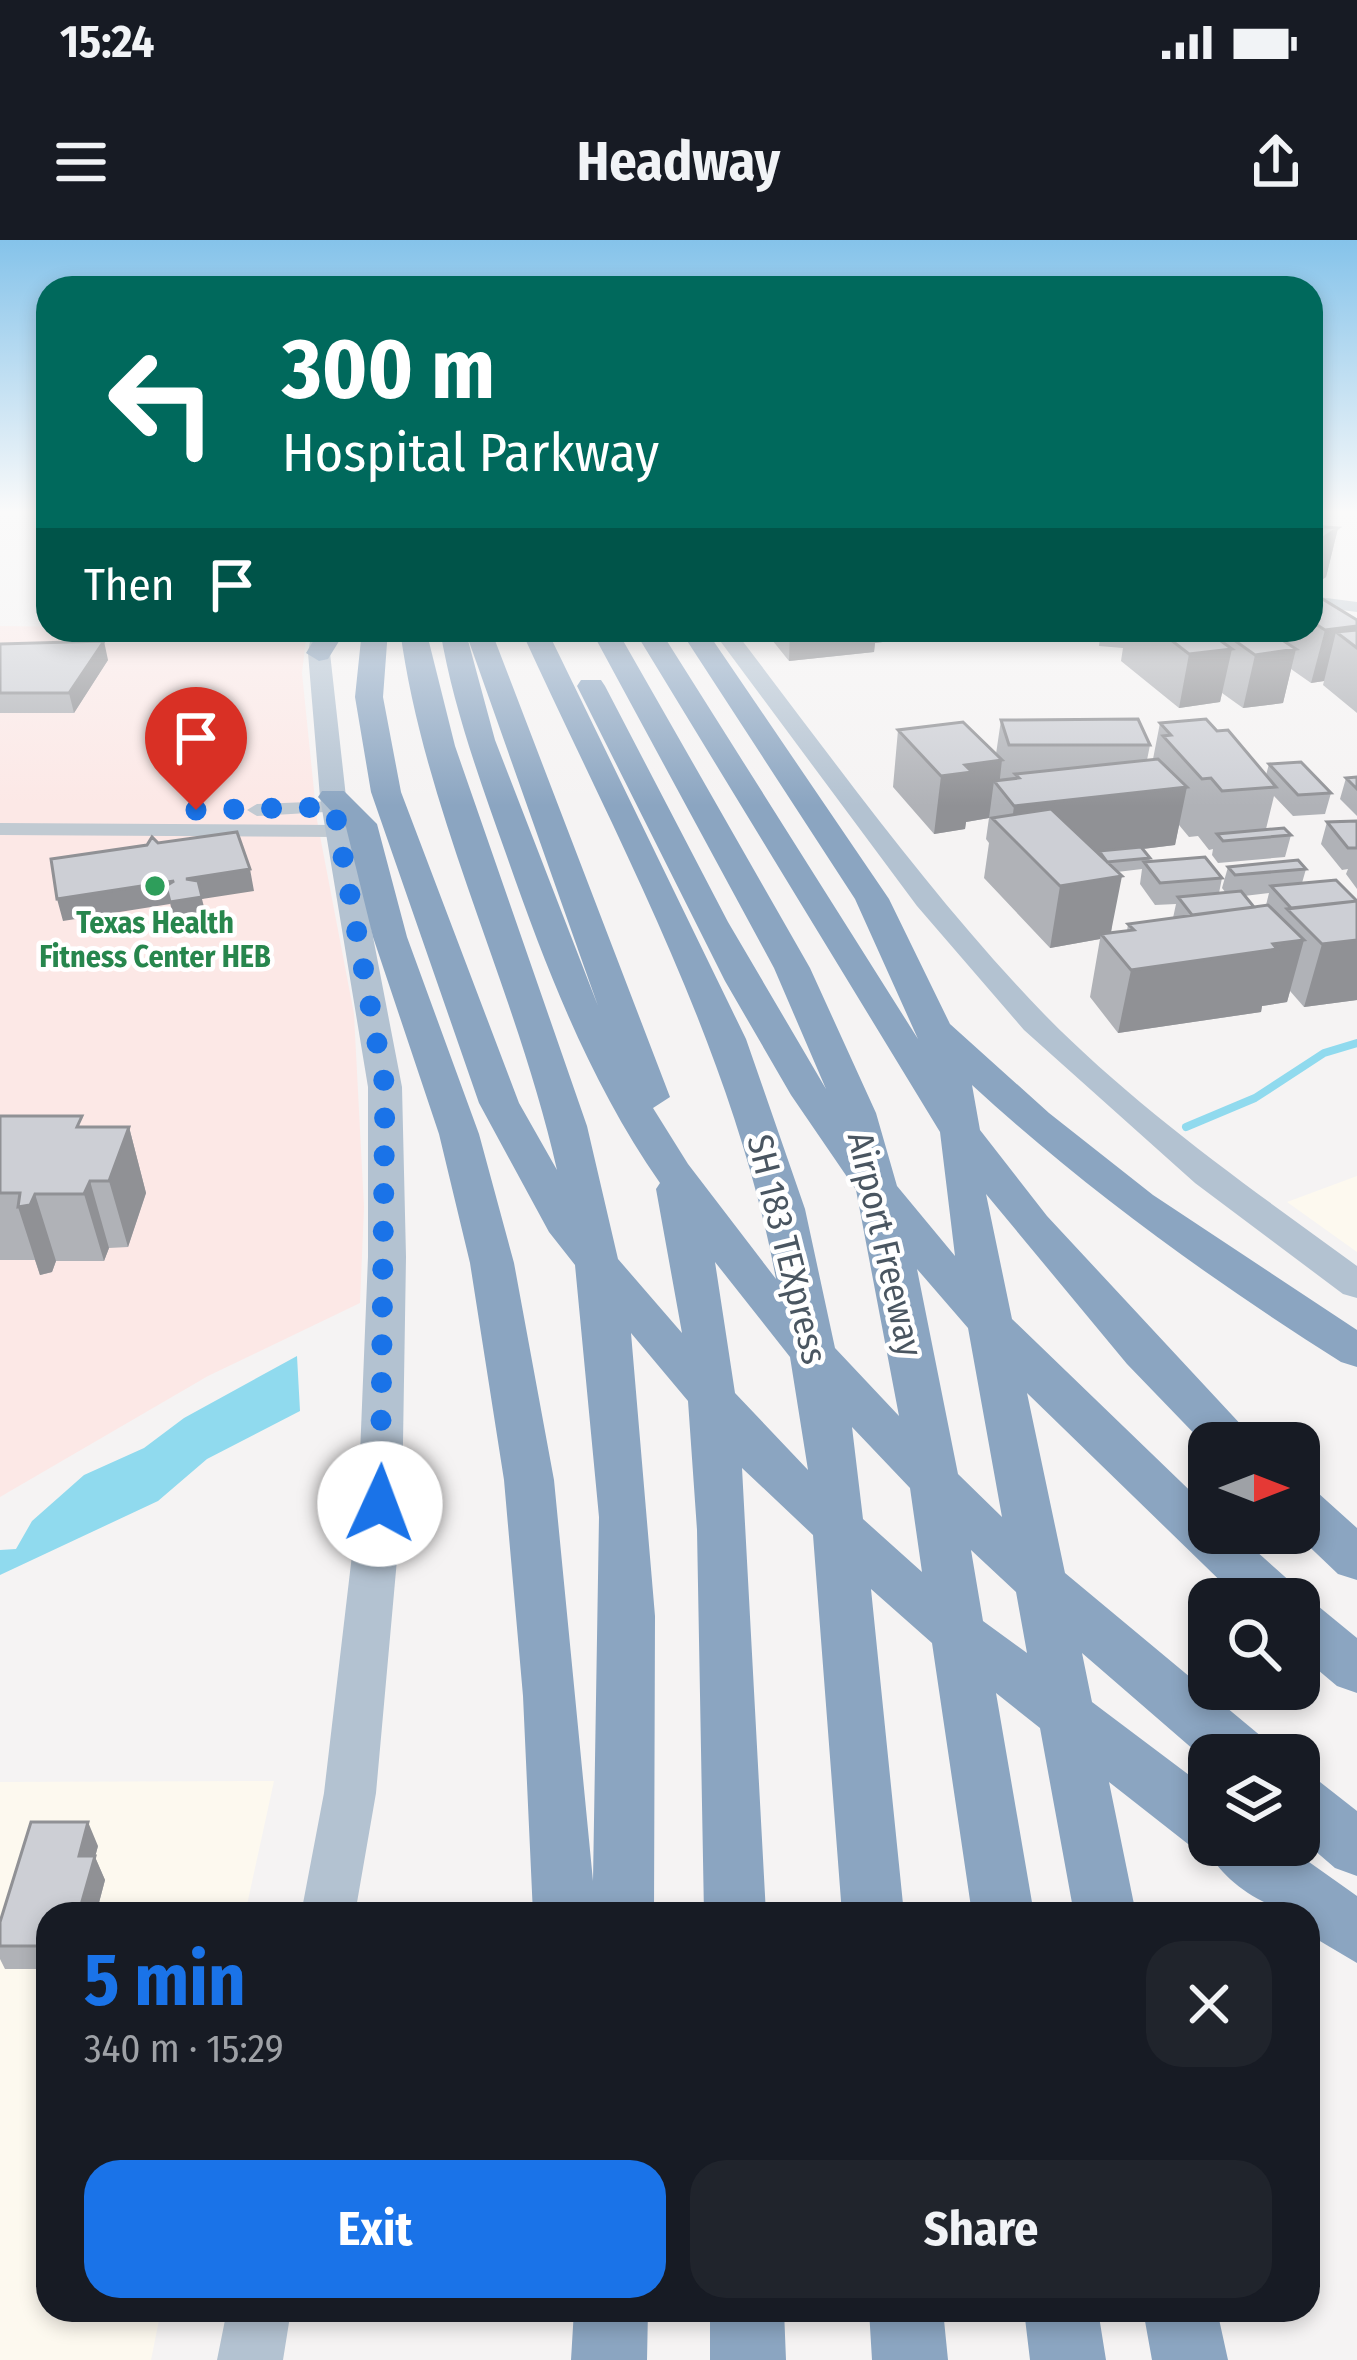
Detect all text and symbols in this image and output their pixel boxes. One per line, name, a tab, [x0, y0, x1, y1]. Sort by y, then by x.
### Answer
text: 15:24	[60, 15, 155, 69]
icon: menu	[48, 129, 114, 195]
icon: share	[1243, 129, 1309, 195]
text: Headway	[577, 130, 780, 194]
text: 300 m	[282, 319, 495, 420]
icon: left	[84, 324, 240, 480]
text: Hospital Parkway	[282, 421, 659, 485]
icon: arrive	[199, 552, 265, 618]
text: Then	[84, 558, 175, 612]
pin	[145, 687, 247, 810]
icon: arrive	[163, 705, 229, 771]
marker: Texas Health Fitness Center HEB	[142, 873, 168, 899]
place label: Texas Health Fitness Center HEB	[39, 905, 271, 975]
street label: Airport Freeway	[838, 1128, 932, 1361]
street label: SH 183 TEXpress	[737, 1130, 837, 1369]
north arrow	[1188, 1422, 1320, 1554]
map controls	[1188, 1422, 1320, 1866]
position arrow	[317, 1441, 443, 1567]
button: search	[1188, 1578, 1320, 1710]
button: layers	[1188, 1734, 1320, 1866]
text: 5 min	[84, 1938, 246, 2024]
button: close	[1146, 1941, 1272, 2067]
text: 340 m · 15:29	[84, 2026, 284, 2072]
button: Exit	[84, 2160, 666, 2298]
button: Share	[690, 2160, 1272, 2298]

